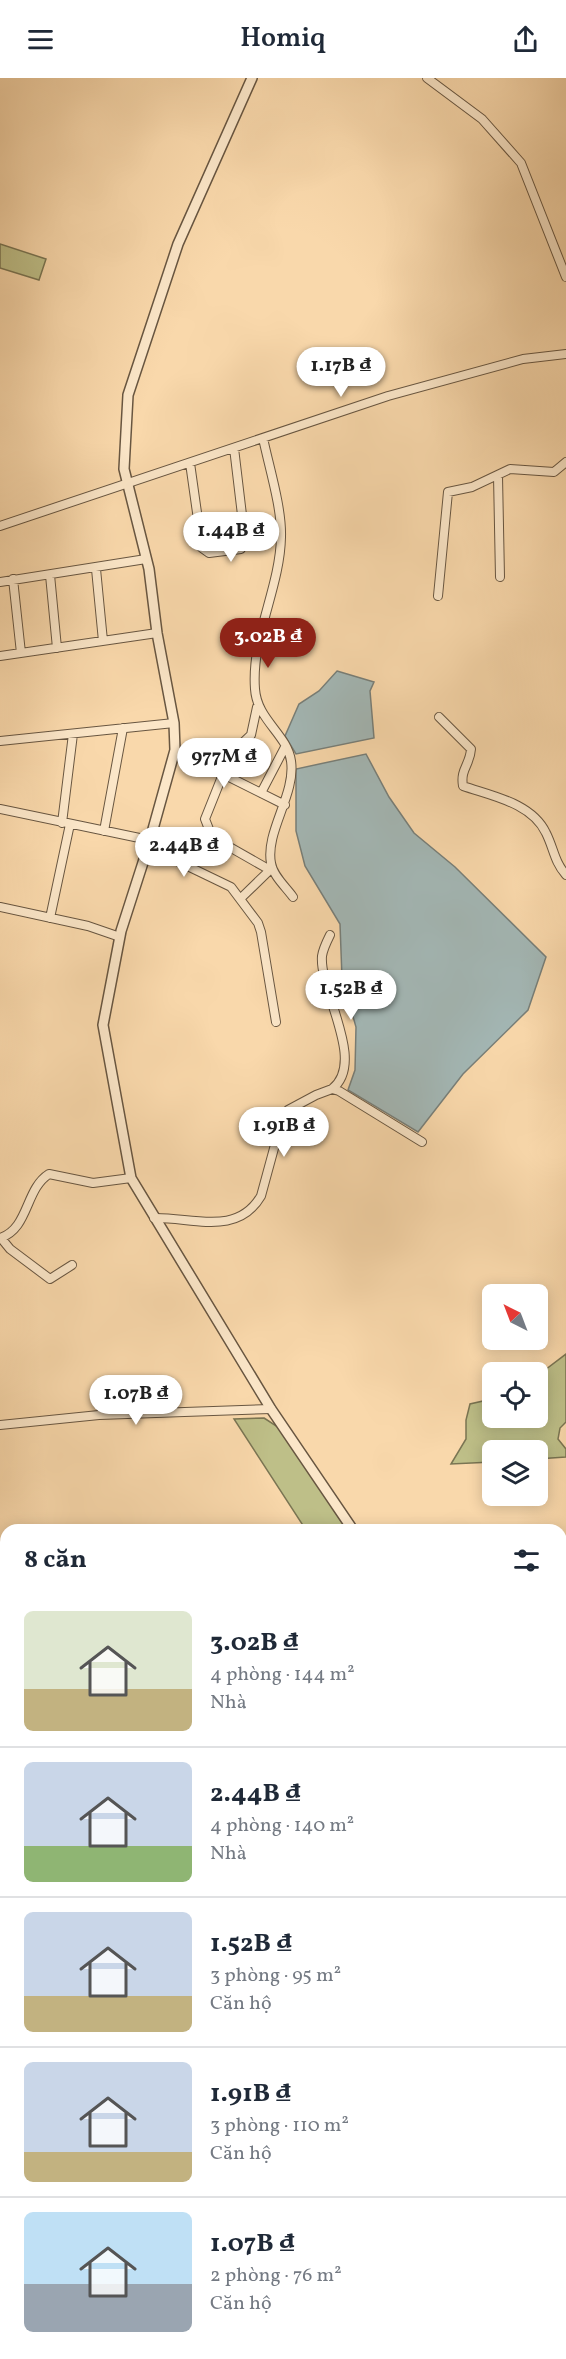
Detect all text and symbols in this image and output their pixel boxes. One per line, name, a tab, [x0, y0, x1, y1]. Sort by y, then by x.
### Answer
text: Homiq	[240, 20, 326, 58]
icon: menu	[24, 23, 57, 56]
icon: share	[509, 23, 542, 56]
pin: 1.17B ₫	[286, 347, 396, 398]
text: 1.17B ₫	[311, 352, 371, 380]
pin: 1.44B ₫	[176, 512, 286, 563]
text: 1.44B ₫	[197, 517, 265, 545]
pin: 3.02B ₫	[213, 618, 323, 669]
text: 3.02B ₫	[234, 623, 302, 651]
pin: 977M ₫	[175, 738, 273, 789]
text: 977M ₫	[191, 743, 257, 771]
pin: 2.44B ₫	[129, 827, 239, 878]
text: 2.44B ₫	[149, 832, 219, 860]
pin: 1.52B ₫	[296, 970, 406, 1021]
text: 1.52B ₫	[319, 975, 383, 1003]
pin: 1.91B ₫	[229, 1107, 339, 1158]
text: 1.91B ₫	[253, 1112, 315, 1140]
north arrow	[482, 1284, 548, 1350]
map controls	[482, 1284, 548, 1506]
button: locate	[482, 1362, 548, 1428]
pin: 1.07B ₫	[81, 1375, 191, 1426]
text: 1.07B ₫	[103, 1380, 169, 1408]
button: layers	[482, 1440, 548, 1506]
text: 8 căn	[24, 1542, 87, 1578]
icon: filters	[510, 1544, 543, 1577]
text: 3.02B ₫	[210, 1625, 299, 1661]
icon: home	[72, 1635, 144, 1707]
text: 4 phòng · 144 m²	[210, 1661, 355, 1689]
text: Nhà	[210, 1689, 247, 1717]
text: 2.44B ₫	[210, 1776, 301, 1812]
icon: home	[72, 1786, 144, 1858]
text: 4 phòng · 140 m²	[210, 1812, 354, 1840]
text: Nhà	[210, 1840, 247, 1868]
text: 1.52B ₫	[210, 1926, 292, 1962]
icon: home	[72, 1936, 144, 2008]
text: 3 phòng · 95 m²	[210, 1962, 341, 1990]
text: Căn hộ	[210, 1990, 272, 2018]
text: 1.91B ₫	[210, 2076, 291, 2112]
icon: home	[72, 2086, 144, 2158]
text: 3 phòng · 110 m²	[210, 2112, 349, 2140]
text: Căn hộ	[210, 2140, 272, 2168]
text: 1.07B ₫	[210, 2226, 295, 2262]
icon: home	[72, 2236, 144, 2308]
text: 2 phòng · 76 m²	[210, 2262, 342, 2290]
text: Căn hộ	[210, 2290, 272, 2318]

